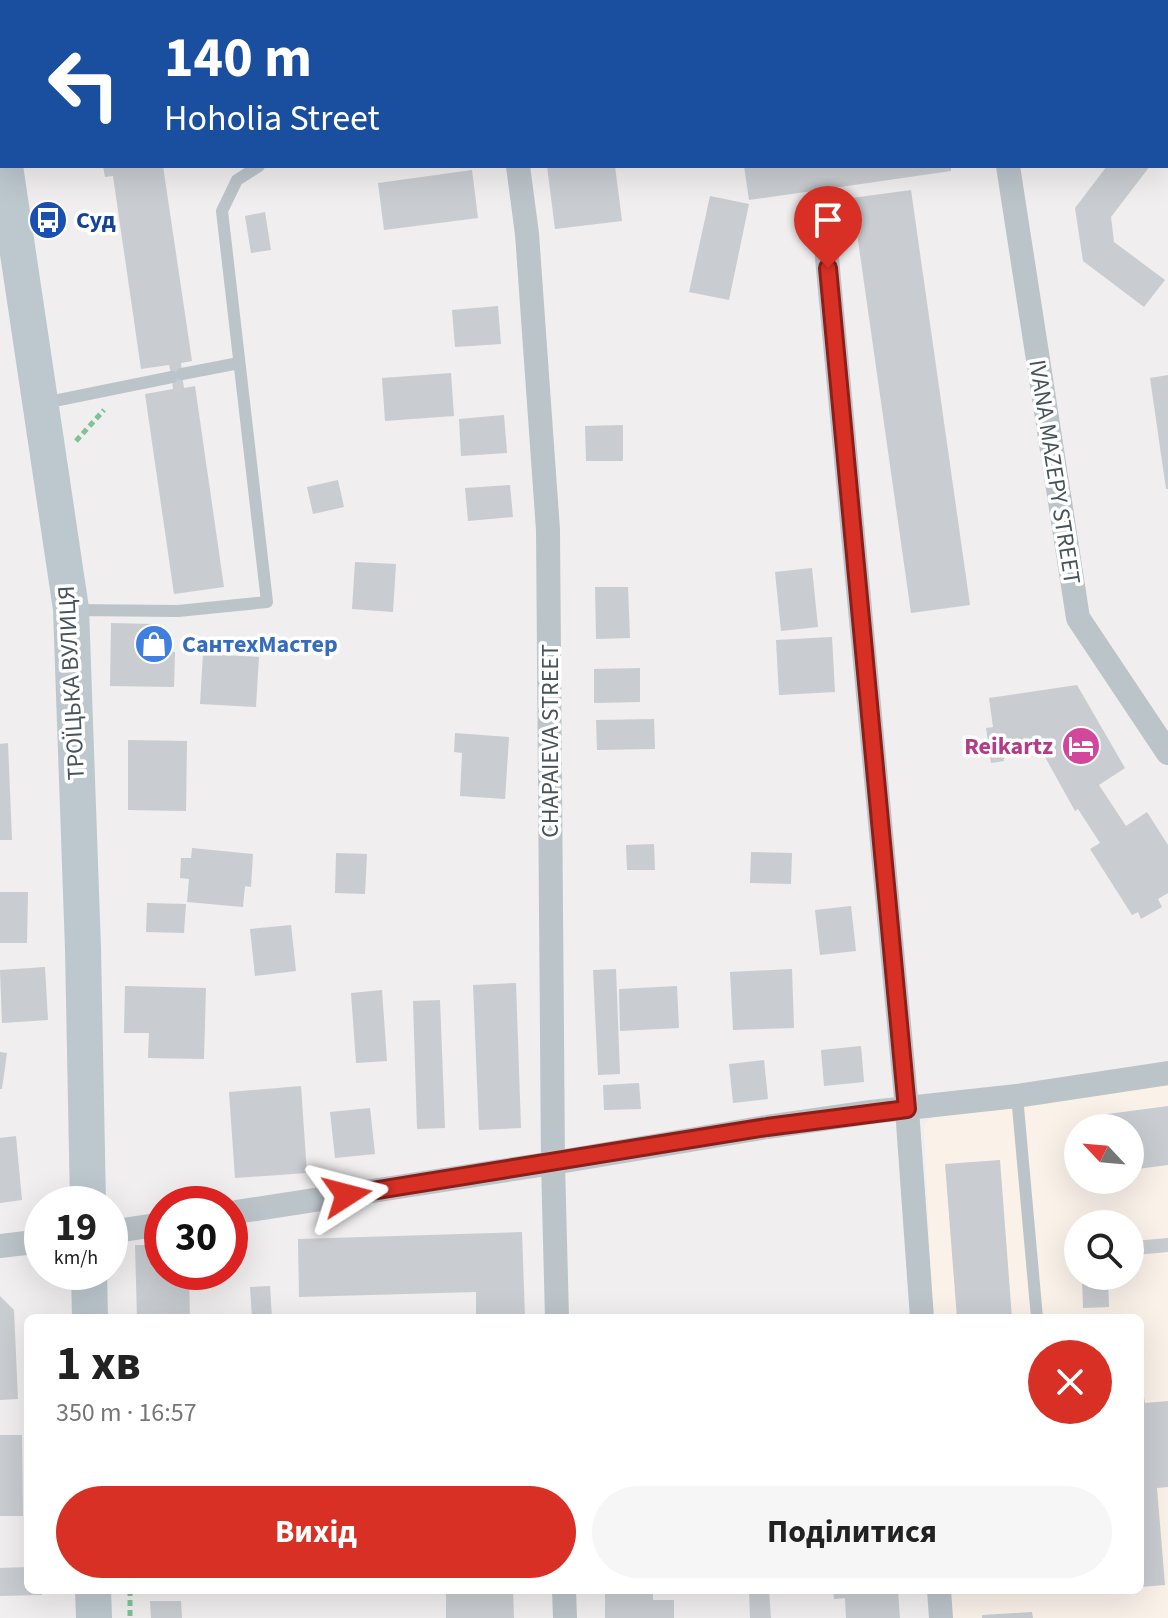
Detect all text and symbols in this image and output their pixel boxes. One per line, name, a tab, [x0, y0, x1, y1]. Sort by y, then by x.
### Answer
text: 140 m	[164, 19, 312, 98]
icon: left	[32, 32, 136, 136]
text: Hoholia Street	[164, 93, 380, 144]
pin	[794, 186, 862, 268]
icon: arrive	[806, 198, 850, 242]
bus stop icon: Суд	[27, 199, 69, 241]
place label: Суд	[76, 203, 116, 238]
street label: IVANA MAZEPY STREET	[1019, 357, 1090, 587]
street label: ТРОЇЦЬКА ВУЛИЦЯ	[49, 585, 94, 781]
shop icon: СантехМастер	[133, 623, 175, 665]
place label: СантехМастер	[182, 627, 338, 662]
street label: CHAPAIEVA STREET	[533, 644, 568, 838]
hotel icon: Reikartz	[1060, 725, 1102, 767]
place label: Reikartz	[964, 729, 1053, 764]
north arrow	[1064, 1114, 1144, 1194]
map controls	[1064, 1114, 1144, 1290]
position arrow	[305, 1153, 389, 1237]
speed limit sign: 30	[144, 1186, 248, 1290]
text: 19	[55, 1199, 97, 1256]
button: search	[1064, 1210, 1144, 1290]
text: km/h	[54, 1244, 98, 1272]
text: 1 хв	[56, 1330, 141, 1398]
button: close	[1028, 1340, 1112, 1424]
text: 350 m · 16:57	[56, 1394, 197, 1431]
button: Вихід	[56, 1486, 576, 1578]
button: Поділитися	[592, 1486, 1112, 1578]

